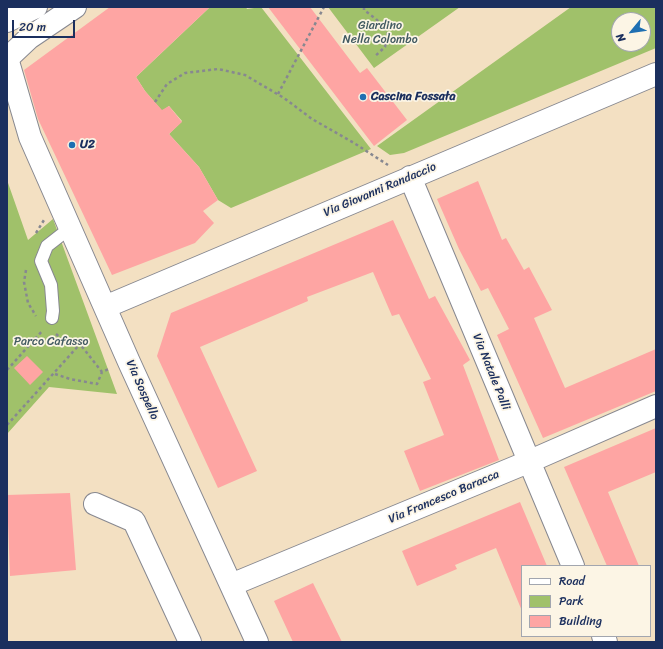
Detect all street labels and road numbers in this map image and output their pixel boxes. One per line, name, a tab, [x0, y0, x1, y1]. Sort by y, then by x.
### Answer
street label: Via Giovanni Randaccio	[321, 160, 439, 220]
street label: Via Natale Palli	[469, 332, 513, 412]
street label: Via Sospello	[122, 358, 162, 422]
street label: Via Francesco Baracca	[387, 467, 501, 527]

